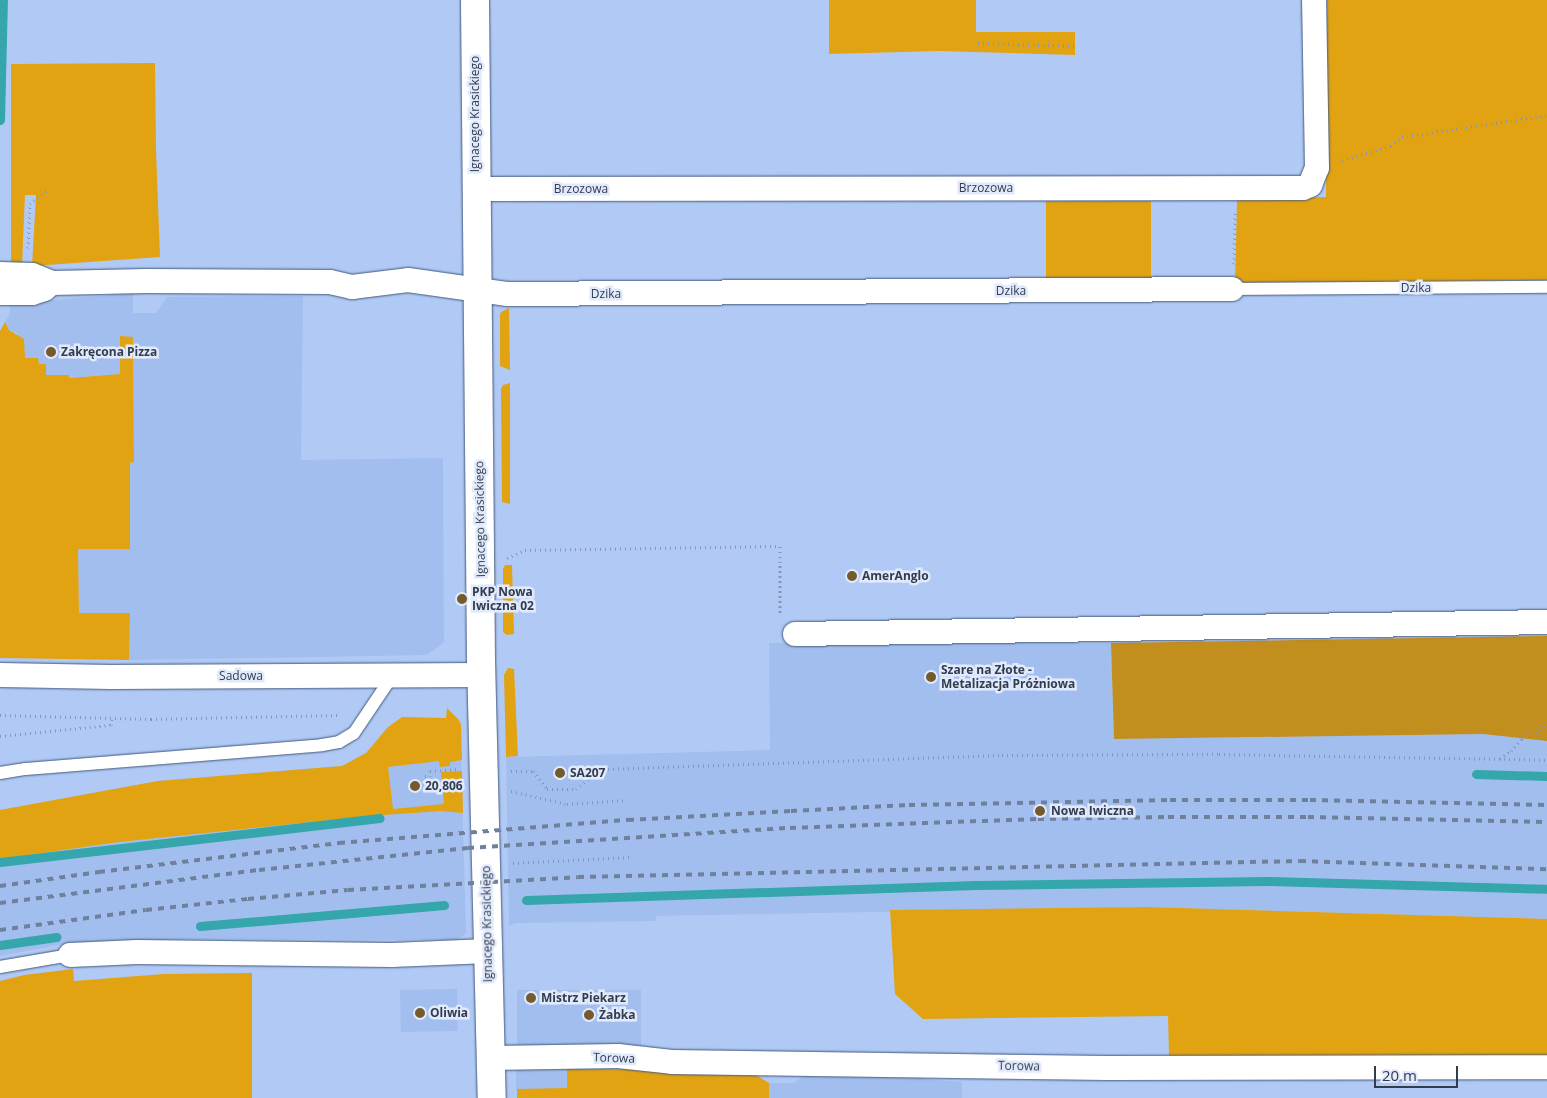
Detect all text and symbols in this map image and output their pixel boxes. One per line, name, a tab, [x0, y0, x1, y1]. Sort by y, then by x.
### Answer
street label: Ignacego Krasickiego	[468, 56, 482, 172]
street label: Brzozowa	[959, 181, 1013, 195]
street label: Brzozowa	[554, 182, 608, 196]
street label: Dzika	[1401, 281, 1431, 295]
street label: Dzika	[996, 284, 1026, 298]
street label: Dzika	[591, 287, 621, 301]
place label: Zakręcona Pizza	[61, 345, 157, 359]
marker: Zakręcona Pizza	[45, 346, 57, 358]
street label: Ignacego Krasickiego	[472, 461, 488, 577]
place label: AmerAnglo	[862, 569, 929, 583]
marker: AmerAnglo	[846, 570, 858, 582]
place label: PKP Nowa Iwiczna 02	[472, 585, 534, 613]
marker: PKP Nowa Iwiczna 02	[456, 593, 468, 605]
place label: Szare na Złote - Metalizacja Próżniowa	[941, 663, 1075, 691]
street label: Sadowa	[219, 669, 263, 683]
marker: Szare na Złote - Metalizacja Próżniowa	[925, 671, 937, 683]
place label: SA207	[570, 766, 605, 780]
marker: SA207	[554, 767, 566, 779]
place label: 20,806	[425, 779, 463, 793]
marker: 20,806	[409, 780, 421, 792]
marker: Nowa Iwiczna	[1033, 804, 1047, 818]
place label: Nowa Iwiczna	[1051, 804, 1134, 818]
street label: Ignacego Krasickiego	[479, 866, 495, 982]
place label: Mistrz Piekarz	[541, 991, 626, 1005]
marker: Mistrz Piekarz	[525, 992, 537, 1004]
place label: Oliwia	[430, 1006, 468, 1020]
marker: Oliwia	[414, 1007, 426, 1019]
place label: Żabka	[599, 1008, 635, 1022]
marker: Żabka	[583, 1009, 595, 1021]
street label: Torowa	[593, 1050, 635, 1066]
scale bar	[1377, 1056, 1461, 1088]
street label: Torowa	[998, 1058, 1040, 1074]
text: 20 m	[1382, 1065, 1417, 1085]

